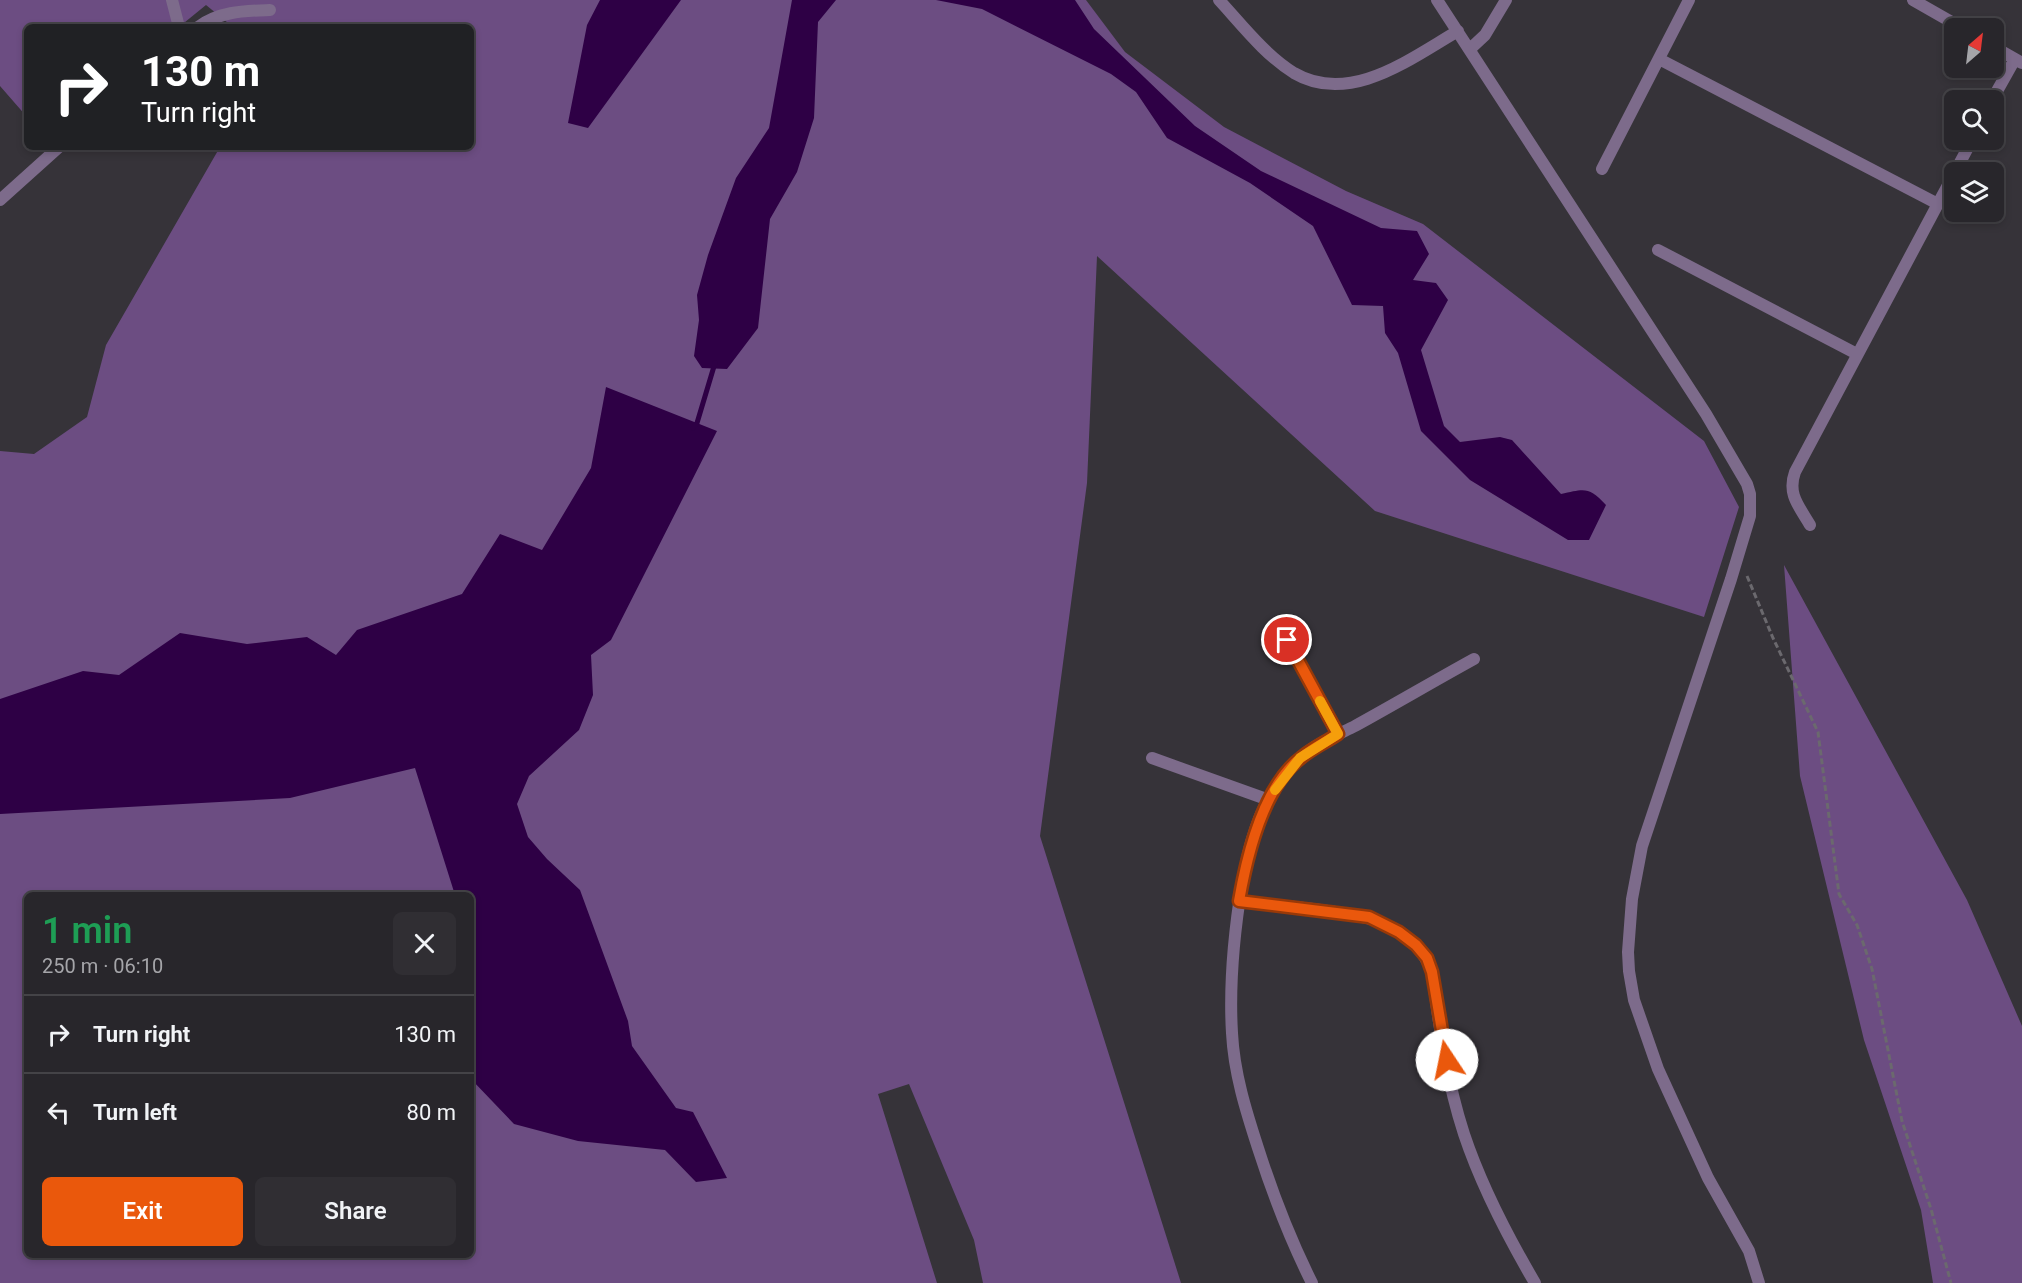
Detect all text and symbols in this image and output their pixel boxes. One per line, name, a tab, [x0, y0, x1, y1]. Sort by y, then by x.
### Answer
north arrow	[1944, 18, 2004, 78]
map controls	[1944, 18, 2004, 222]
text: 130 m	[141, 47, 260, 96]
icon: right	[42, 48, 120, 126]
button: search	[1944, 90, 2004, 150]
text: Turn right	[141, 97, 256, 129]
button: layers	[1944, 162, 2004, 222]
pin	[1261, 614, 1312, 665]
icon: arrive	[1270, 623, 1303, 656]
text: 1 min	[42, 910, 132, 952]
button: close	[393, 912, 456, 975]
text: 250 m · 06:10	[42, 954, 163, 978]
icon: right	[42, 1018, 75, 1051]
text: Turn right	[93, 1022, 190, 1047]
text: 130 m	[394, 1022, 456, 1047]
position arrow	[1415, 1028, 1479, 1092]
icon: left	[42, 1096, 75, 1129]
text: Turn left	[93, 1100, 177, 1125]
text: 80 m	[407, 1100, 456, 1125]
button: Exit	[42, 1177, 243, 1246]
button: Share	[255, 1177, 456, 1246]

